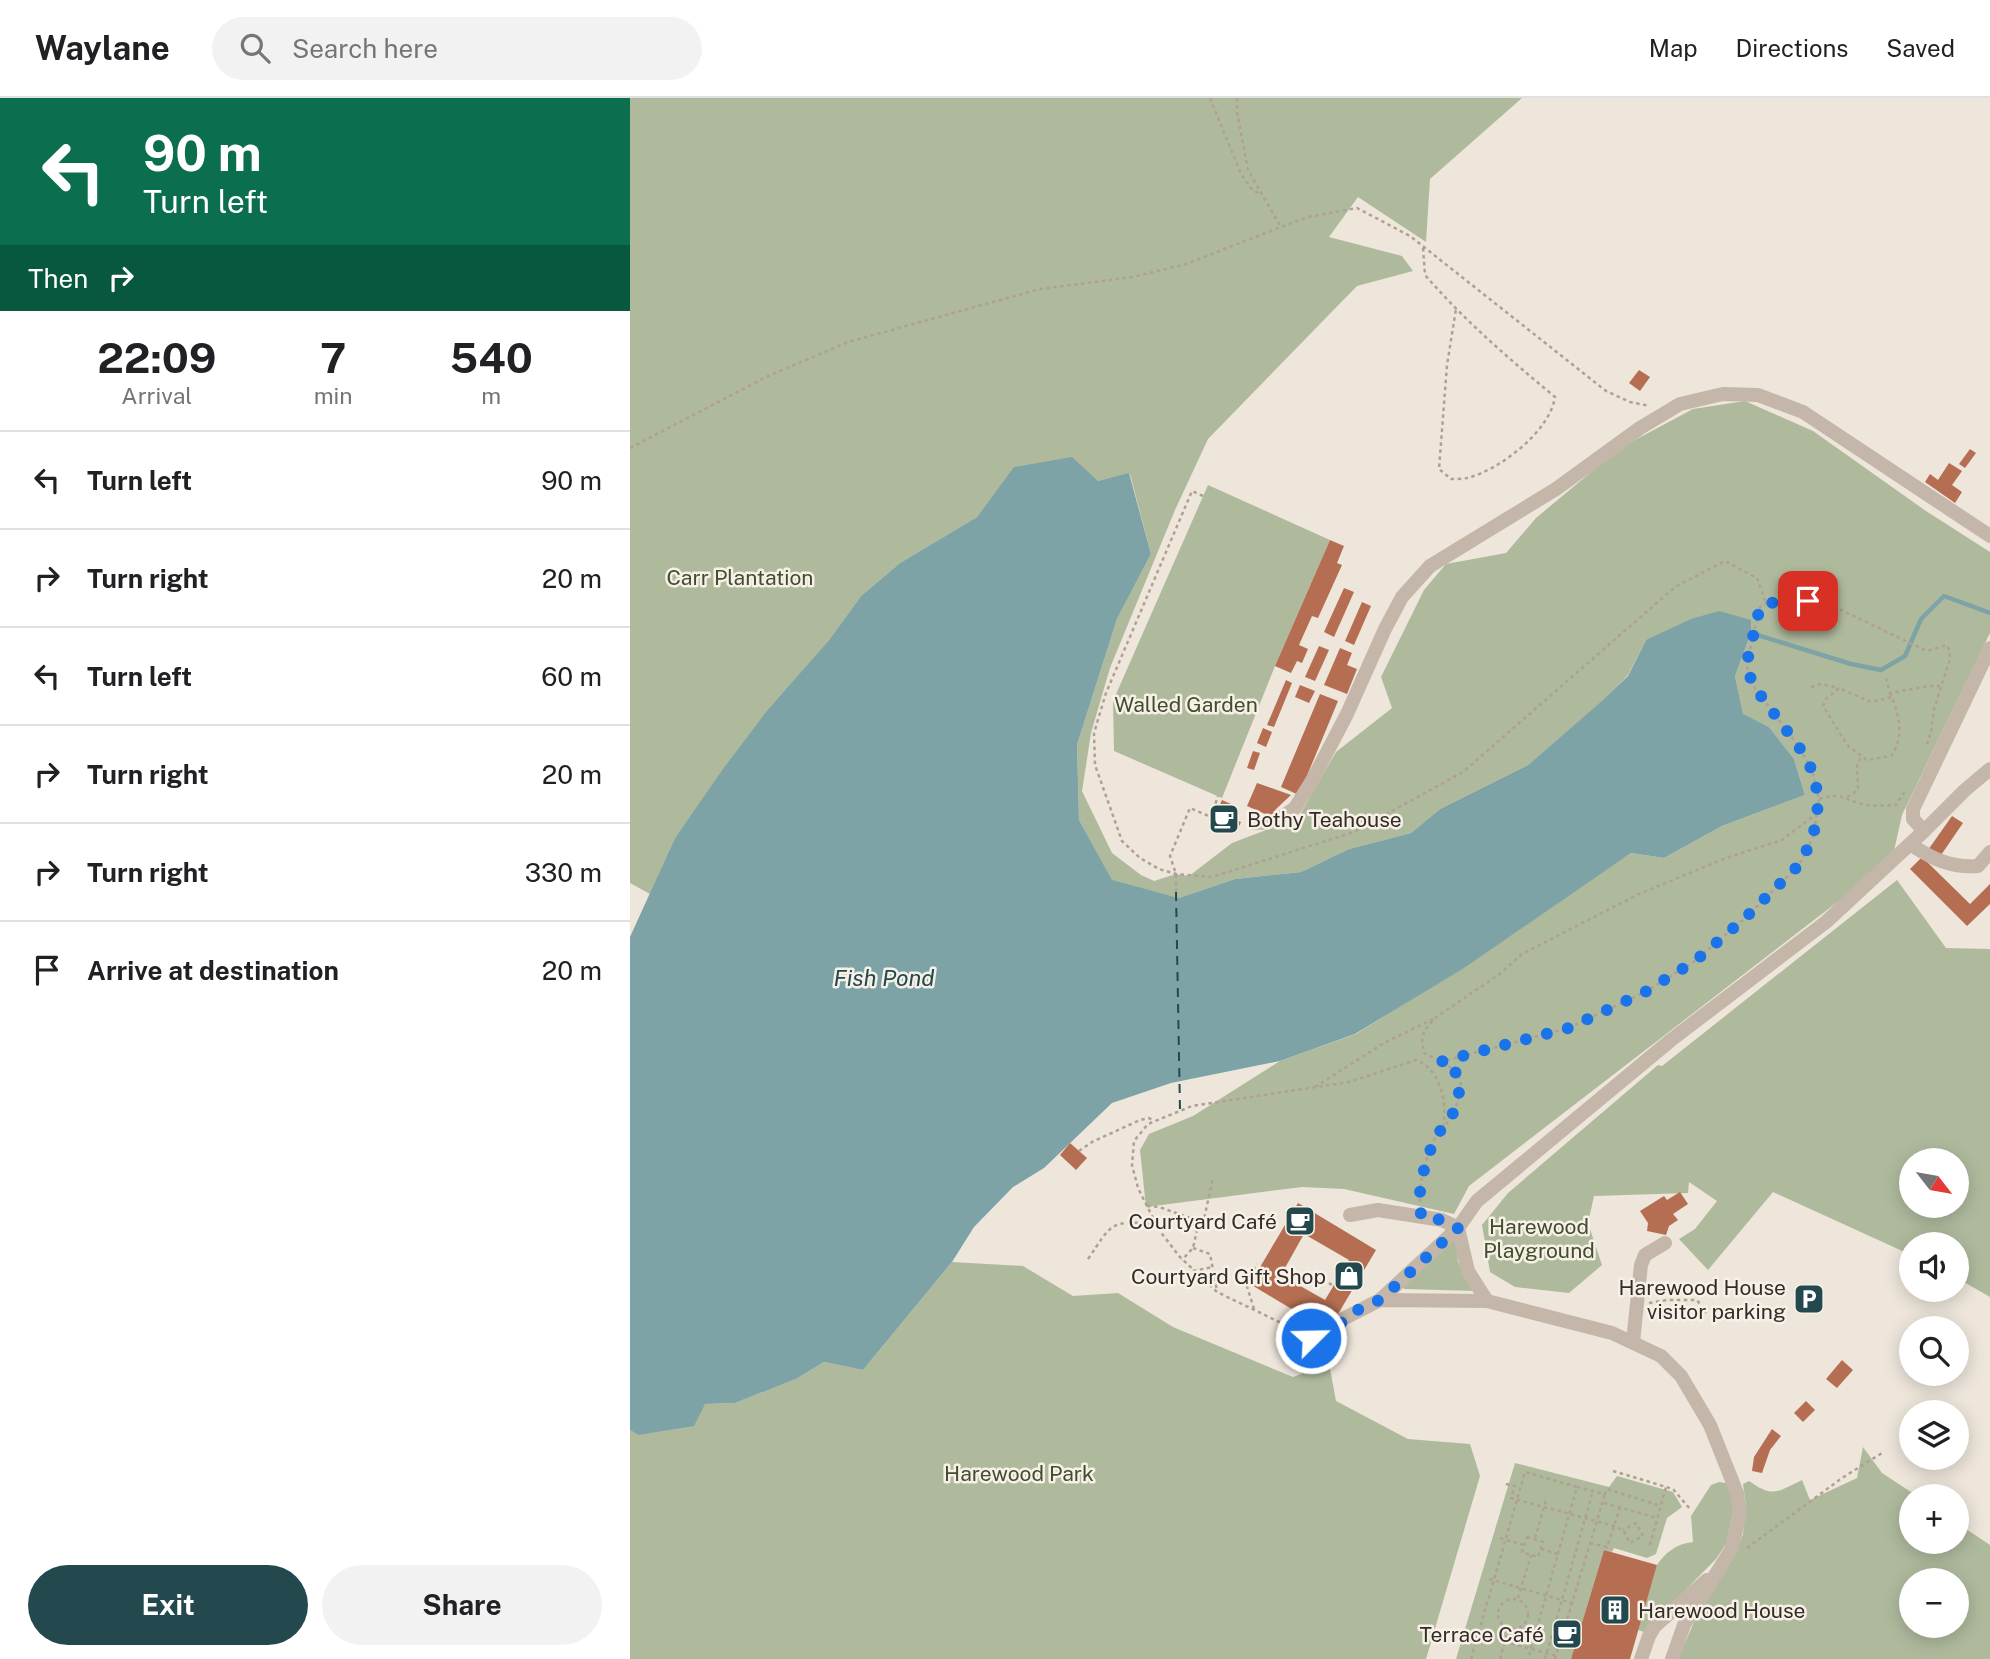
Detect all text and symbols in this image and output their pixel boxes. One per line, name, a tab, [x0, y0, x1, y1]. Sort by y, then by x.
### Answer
search box	[212, 17, 702, 80]
text: Waylane	[35, 29, 170, 67]
icon: search	[236, 29, 274, 67]
text: Search here	[292, 33, 438, 64]
text: Map	[1649, 34, 1698, 62]
text: Directions	[1736, 34, 1848, 62]
text: Saved	[1886, 34, 1955, 62]
text: 90 m	[143, 124, 262, 182]
icon: left	[28, 126, 119, 217]
text: Turn left	[143, 183, 268, 220]
icon: right	[102, 259, 140, 297]
text: Then	[28, 263, 88, 294]
text: 22:09	[97, 333, 216, 382]
text: 7	[320, 333, 346, 382]
text: 540	[450, 333, 533, 382]
text: Arrival	[121, 382, 192, 409]
text: min	[314, 382, 353, 409]
text: m	[481, 382, 501, 409]
icon: left	[28, 461, 66, 499]
text: Turn left	[87, 465, 192, 496]
text: 90 m	[541, 465, 602, 496]
icon: right	[28, 559, 66, 597]
text: Turn right	[87, 563, 209, 594]
text: 20 m	[542, 563, 602, 594]
park label: Carr Plantation	[667, 565, 813, 590]
pin	[1778, 571, 1838, 631]
icon: arrive	[1789, 582, 1827, 620]
icon: left	[28, 657, 66, 695]
text: Turn left	[87, 661, 192, 692]
text: 60 m	[541, 661, 602, 692]
park label: Walled Garden	[1114, 692, 1258, 717]
icon: right	[28, 755, 66, 793]
text: Turn right	[87, 759, 209, 790]
text: 20 m	[542, 759, 602, 790]
cafe icon: Bothy Teahouse	[1207, 802, 1241, 836]
place label: Bothy Teahouse	[1247, 807, 1402, 832]
icon: right	[28, 853, 66, 891]
text: Turn right	[87, 857, 209, 888]
text: 330 m	[525, 857, 602, 888]
icon: arrive	[28, 951, 66, 989]
text: Arrive at destination	[87, 955, 339, 986]
text: 20 m	[542, 955, 602, 986]
water label: Fish Pond	[833, 964, 935, 991]
north arrow	[1899, 1148, 1969, 1218]
map controls	[1899, 1148, 1969, 1638]
cafe icon: Courtyard Café	[1283, 1204, 1317, 1238]
place label: Courtyard Café	[1128, 1209, 1277, 1234]
park label: Harewood Playground	[1483, 1214, 1595, 1263]
button: sound	[1899, 1232, 1969, 1302]
shop icon: Courtyard Gift Shop	[1332, 1259, 1366, 1293]
place label: Courtyard Gift Shop	[1131, 1264, 1326, 1289]
place label: Harewood House visitor parking	[1619, 1275, 1786, 1324]
parking icon: Harewood House visitor parking	[1792, 1282, 1826, 1316]
position arrow	[1274, 1301, 1348, 1375]
button: search	[1899, 1316, 1969, 1386]
button: layers	[1899, 1400, 1969, 1470]
park label: Harewood Park	[944, 1461, 1094, 1486]
button: +	[1899, 1484, 1969, 1554]
button: Exit	[28, 1565, 308, 1645]
button: Share	[322, 1565, 602, 1645]
button: −	[1899, 1568, 1969, 1638]
building icon: Harewood House	[1598, 1593, 1632, 1627]
place label: Harewood House	[1638, 1598, 1805, 1623]
cafe icon: Terrace Café	[1550, 1617, 1584, 1651]
place label: Terrace Café	[1420, 1622, 1544, 1647]

